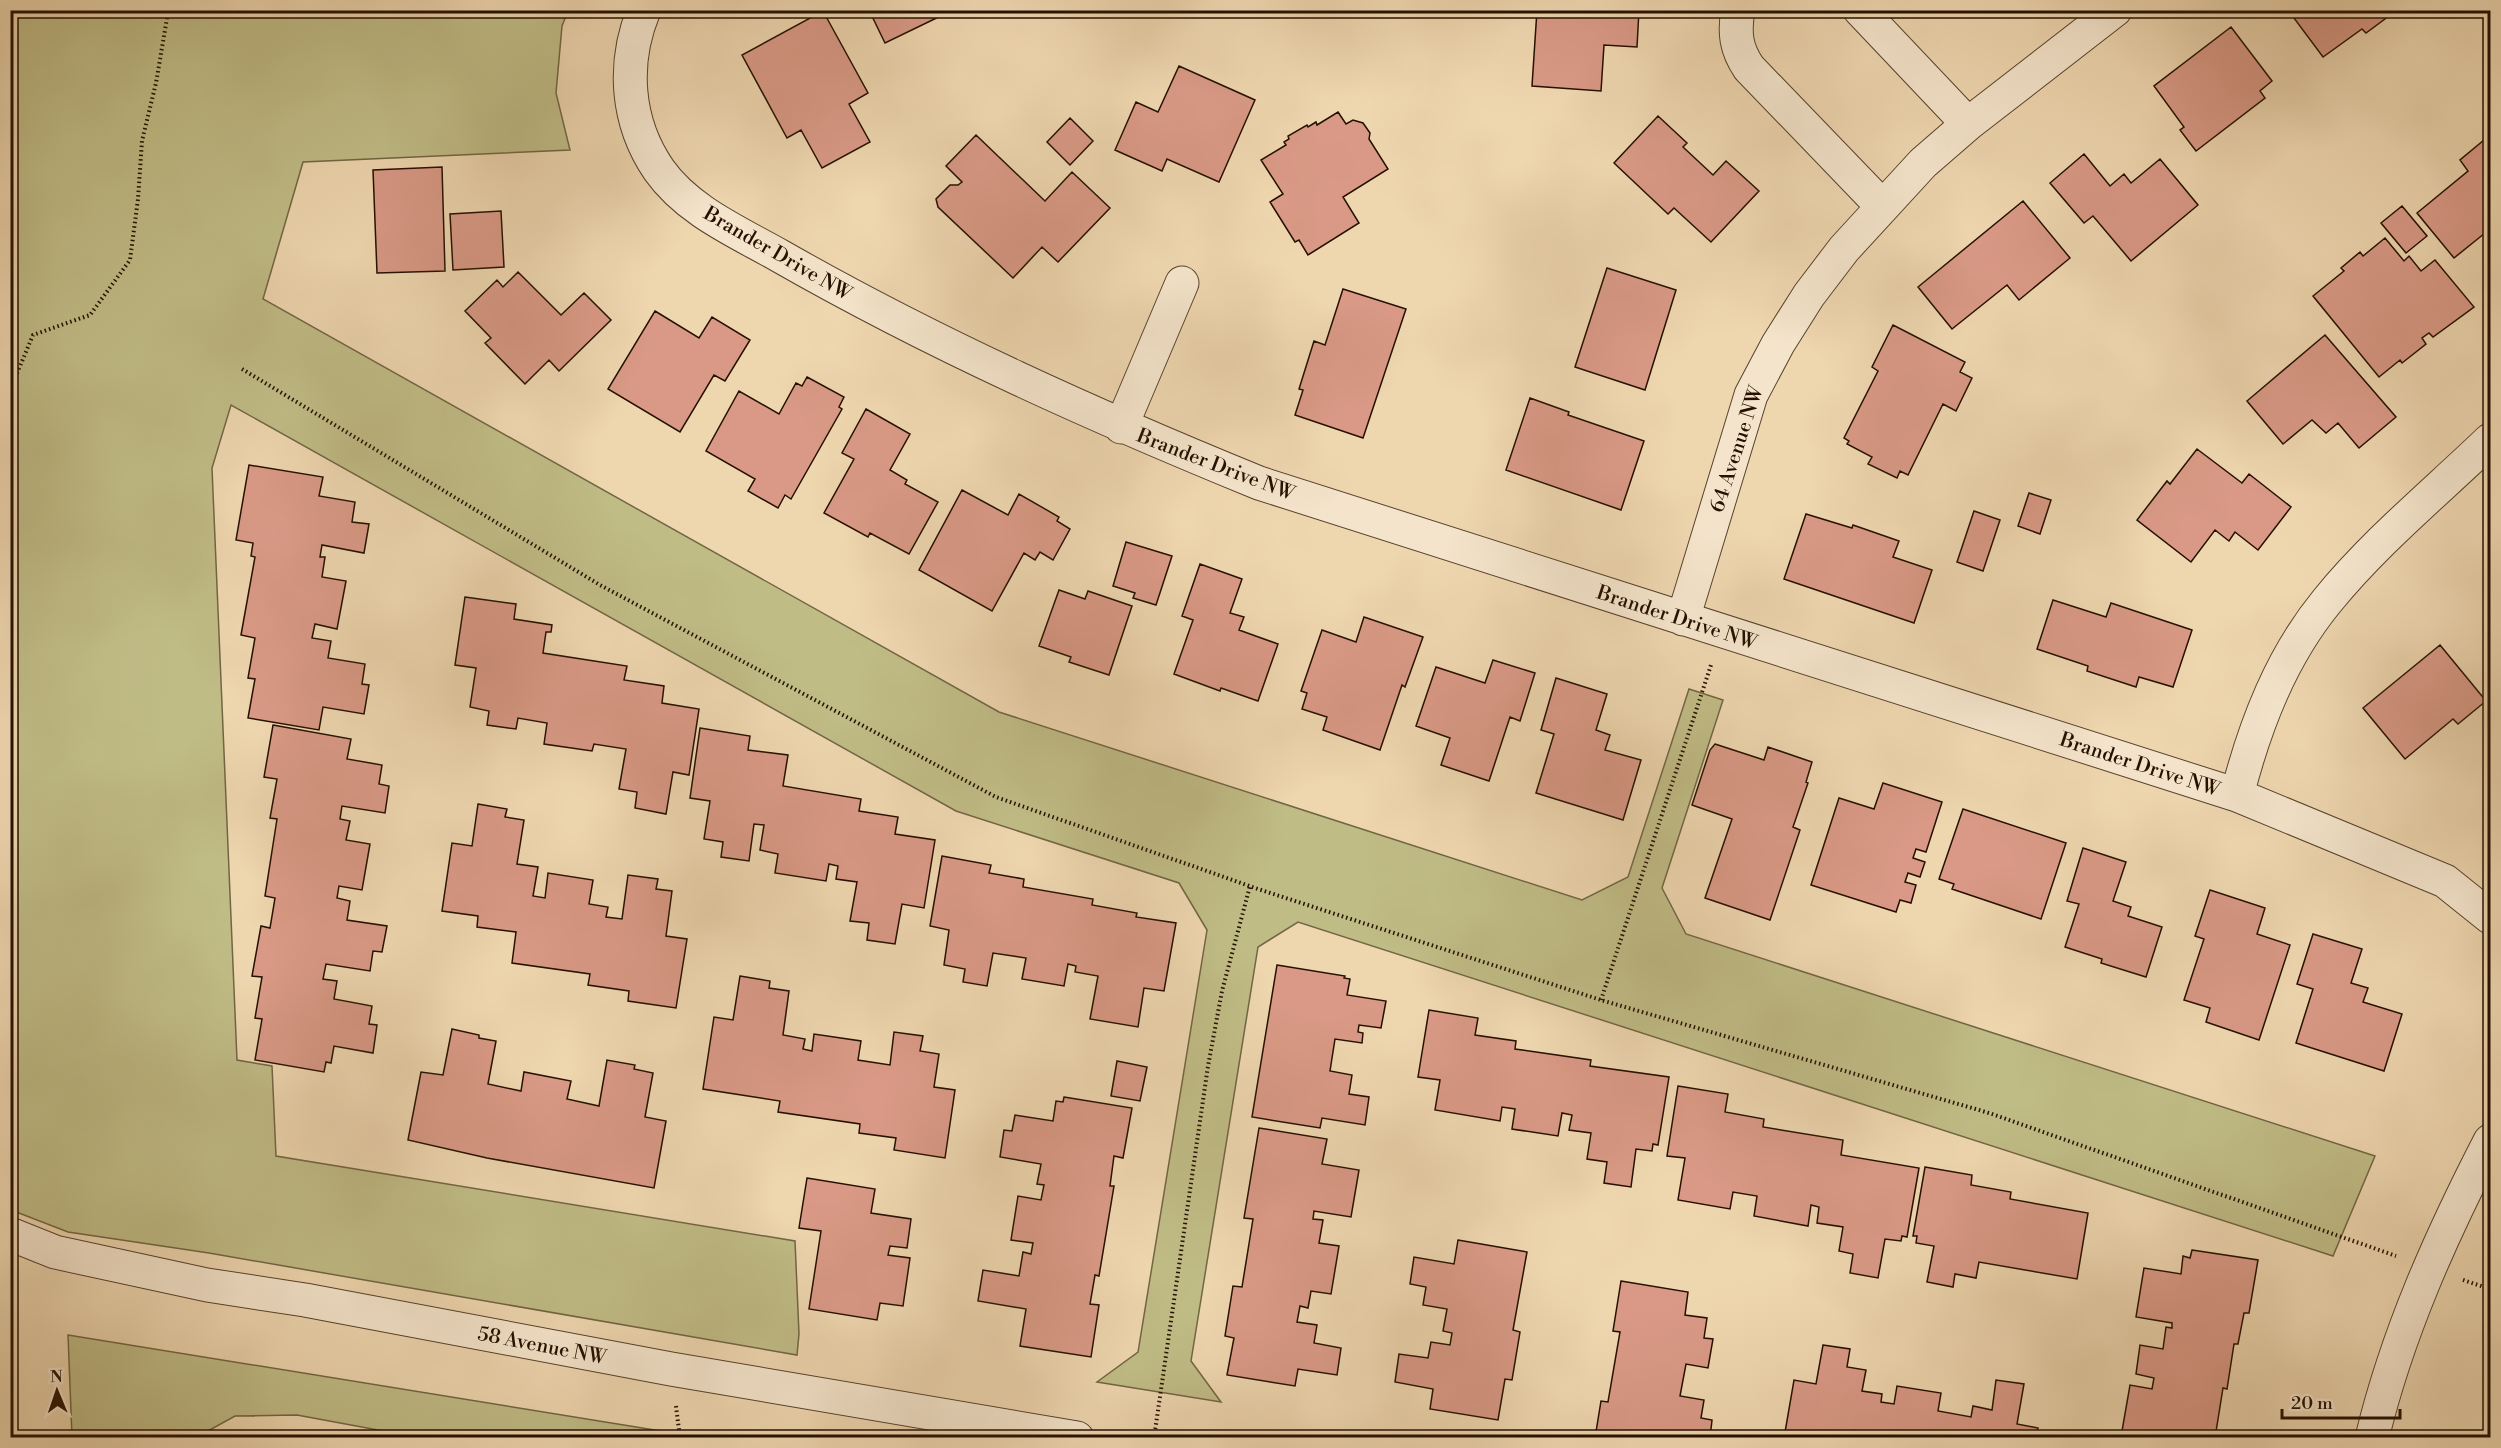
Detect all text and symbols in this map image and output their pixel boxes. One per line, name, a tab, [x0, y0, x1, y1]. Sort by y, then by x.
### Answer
street label: Brander Drive NW	[698, 201, 857, 307]
street label: 64 Avenue NW	[1705, 382, 1770, 516]
street label: Brander Drive NW	[1132, 423, 1299, 507]
street label: Brander Drive NW	[1592, 580, 1761, 656]
street label: Brander Drive NW	[2055, 727, 2224, 803]
street label: 58 Avenue NW	[475, 1322, 609, 1371]
north arrow	[27, 1361, 87, 1421]
text: N	[50, 1367, 64, 1387]
scale bar	[2282, 1382, 2400, 1420]
text: 20 m	[2291, 1392, 2333, 1415]

